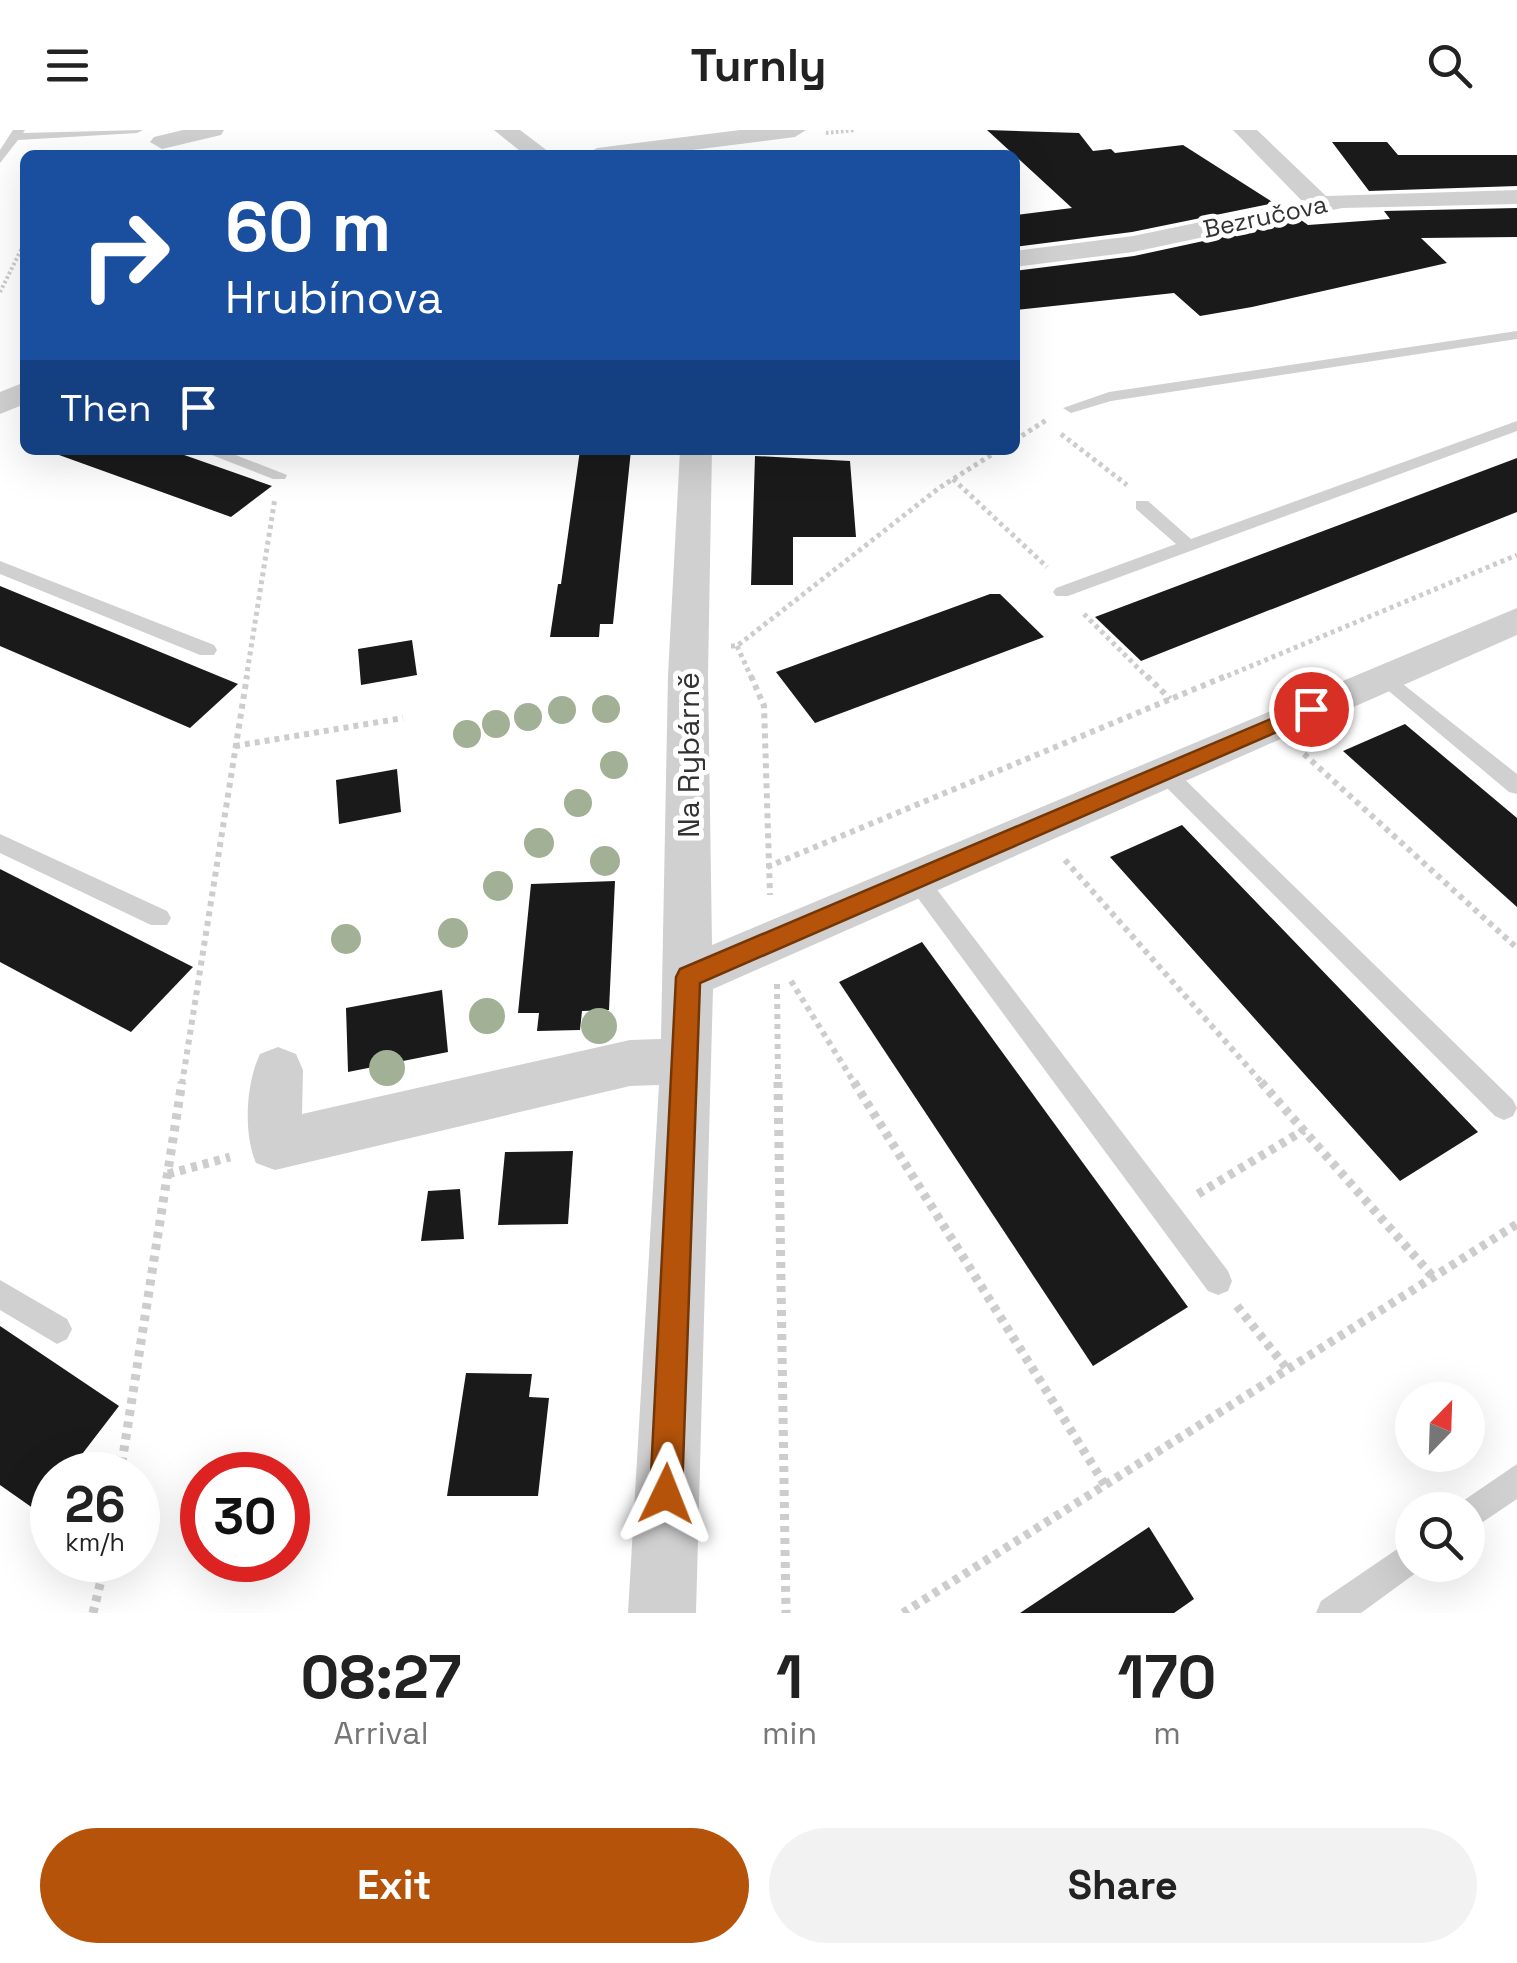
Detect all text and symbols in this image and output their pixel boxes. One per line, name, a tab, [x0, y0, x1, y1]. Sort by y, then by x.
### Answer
text: Turnly	[690, 37, 827, 94]
icon: menu	[40, 38, 95, 93]
icon: search	[1422, 38, 1477, 93]
text: 60 m	[225, 182, 391, 271]
street label: Bezručova	[1200, 187, 1330, 245]
icon: right	[60, 190, 190, 320]
text: Hrubínova	[225, 269, 443, 326]
icon: arrive	[171, 380, 226, 435]
text: Then	[60, 384, 151, 432]
pin	[1269, 667, 1354, 752]
street label: Na Rybárně	[669, 672, 708, 838]
icon: arrive	[1284, 682, 1339, 737]
north arrow	[1395, 1382, 1485, 1472]
map controls	[1395, 1382, 1485, 1582]
position arrow	[614, 1442, 718, 1546]
speed limit sign: 30	[180, 1452, 310, 1582]
text: 26	[65, 1473, 125, 1537]
button: search	[1395, 1492, 1485, 1582]
text: km/h	[65, 1526, 125, 1558]
text: 08:27	[300, 1639, 462, 1716]
text: 1	[776, 1639, 803, 1716]
text: 170	[1117, 1639, 1216, 1716]
text: Arrival	[333, 1713, 429, 1753]
text: min	[762, 1713, 817, 1753]
text: m	[1153, 1713, 1181, 1753]
button: Exit	[40, 1828, 749, 1943]
button: Share	[769, 1828, 1477, 1943]

